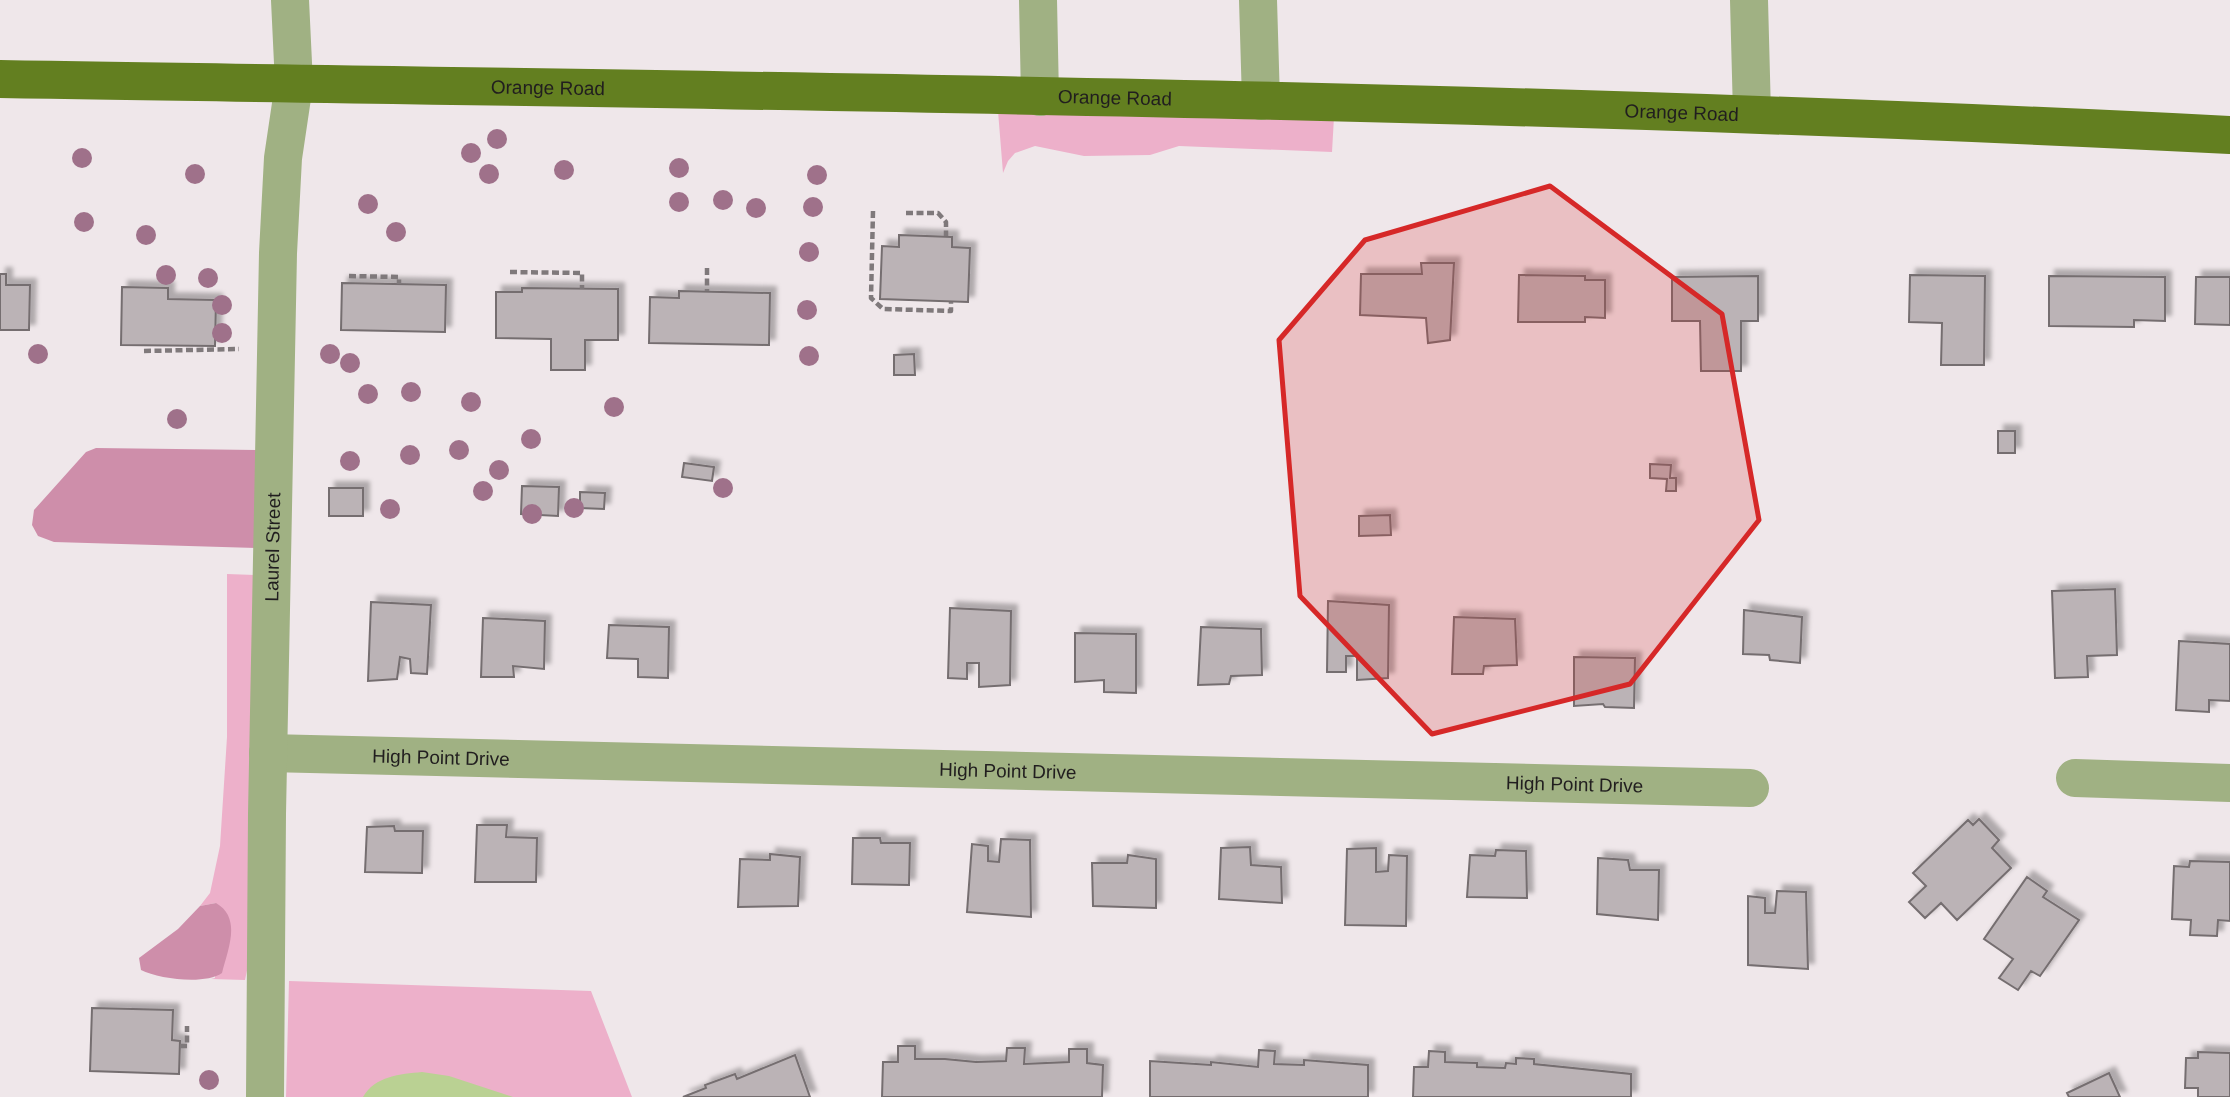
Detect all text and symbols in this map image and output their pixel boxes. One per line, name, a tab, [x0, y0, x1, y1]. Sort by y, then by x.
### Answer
street label: Orange Road	[491, 76, 605, 99]
street label: Orange Road	[1058, 86, 1172, 109]
street label: Orange Road	[1624, 100, 1739, 125]
street label: Laurel Street	[261, 492, 284, 602]
street label: High Point Drive	[372, 745, 510, 770]
street label: High Point Drive	[939, 759, 1077, 783]
street label: High Point Drive	[1506, 772, 1644, 796]

